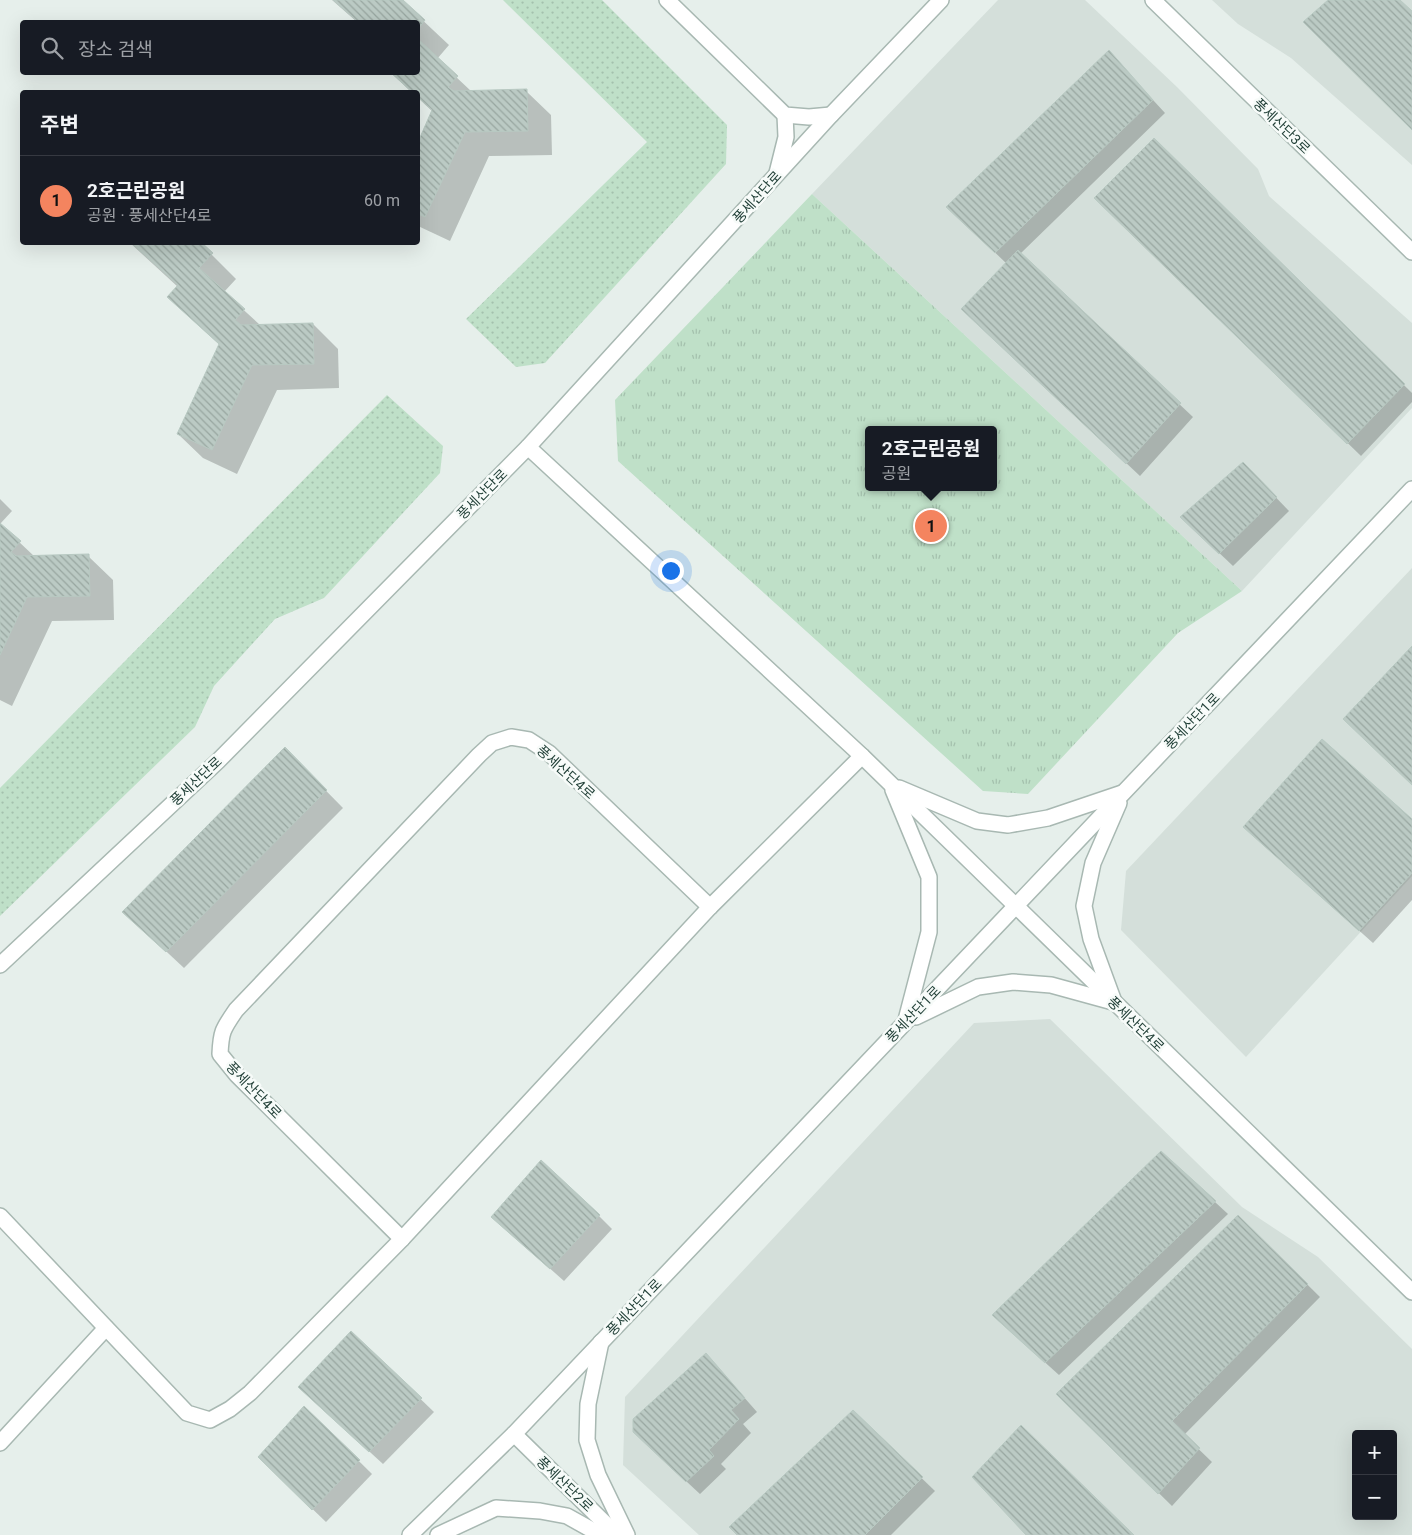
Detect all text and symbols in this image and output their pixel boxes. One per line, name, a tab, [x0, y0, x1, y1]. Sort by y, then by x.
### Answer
search box	[20, 20, 420, 75]
icon: search	[38, 34, 66, 62]
text: 장소 검색	[78, 38, 153, 61]
street label: 풍세산단3로	[1250, 95, 1314, 157]
text: 주변	[40, 113, 79, 137]
street label: 풍세산단로	[730, 168, 785, 226]
text: 2호근린공원	[87, 179, 185, 202]
text: 1	[51, 191, 61, 210]
text: 60 m	[364, 191, 400, 210]
text: 공원 · 풍세산단4로	[87, 206, 211, 225]
popup	[865, 426, 997, 491]
text: 2호근린공원	[882, 437, 980, 460]
text: 공원	[882, 464, 911, 483]
street label: 풍세산단로	[454, 465, 511, 522]
pin: 1	[915, 507, 947, 545]
your location	[658, 558, 684, 584]
street label: 풍세산단1로	[1161, 689, 1223, 753]
street label: 풍세산단4로	[534, 742, 598, 802]
street label: 풍세산단로	[167, 753, 225, 809]
street label: 풍세산단1로	[882, 982, 944, 1046]
street label: 풍세산단4로	[1104, 993, 1168, 1055]
street label: 풍세산단4로	[223, 1058, 285, 1122]
street label: 풍세산단1로	[603, 1275, 665, 1339]
map controls	[1352, 1430, 1397, 1520]
button: +	[1352, 1430, 1397, 1475]
street label: 풍세산단2로	[533, 1453, 597, 1515]
button: −	[1352, 1475, 1397, 1520]

